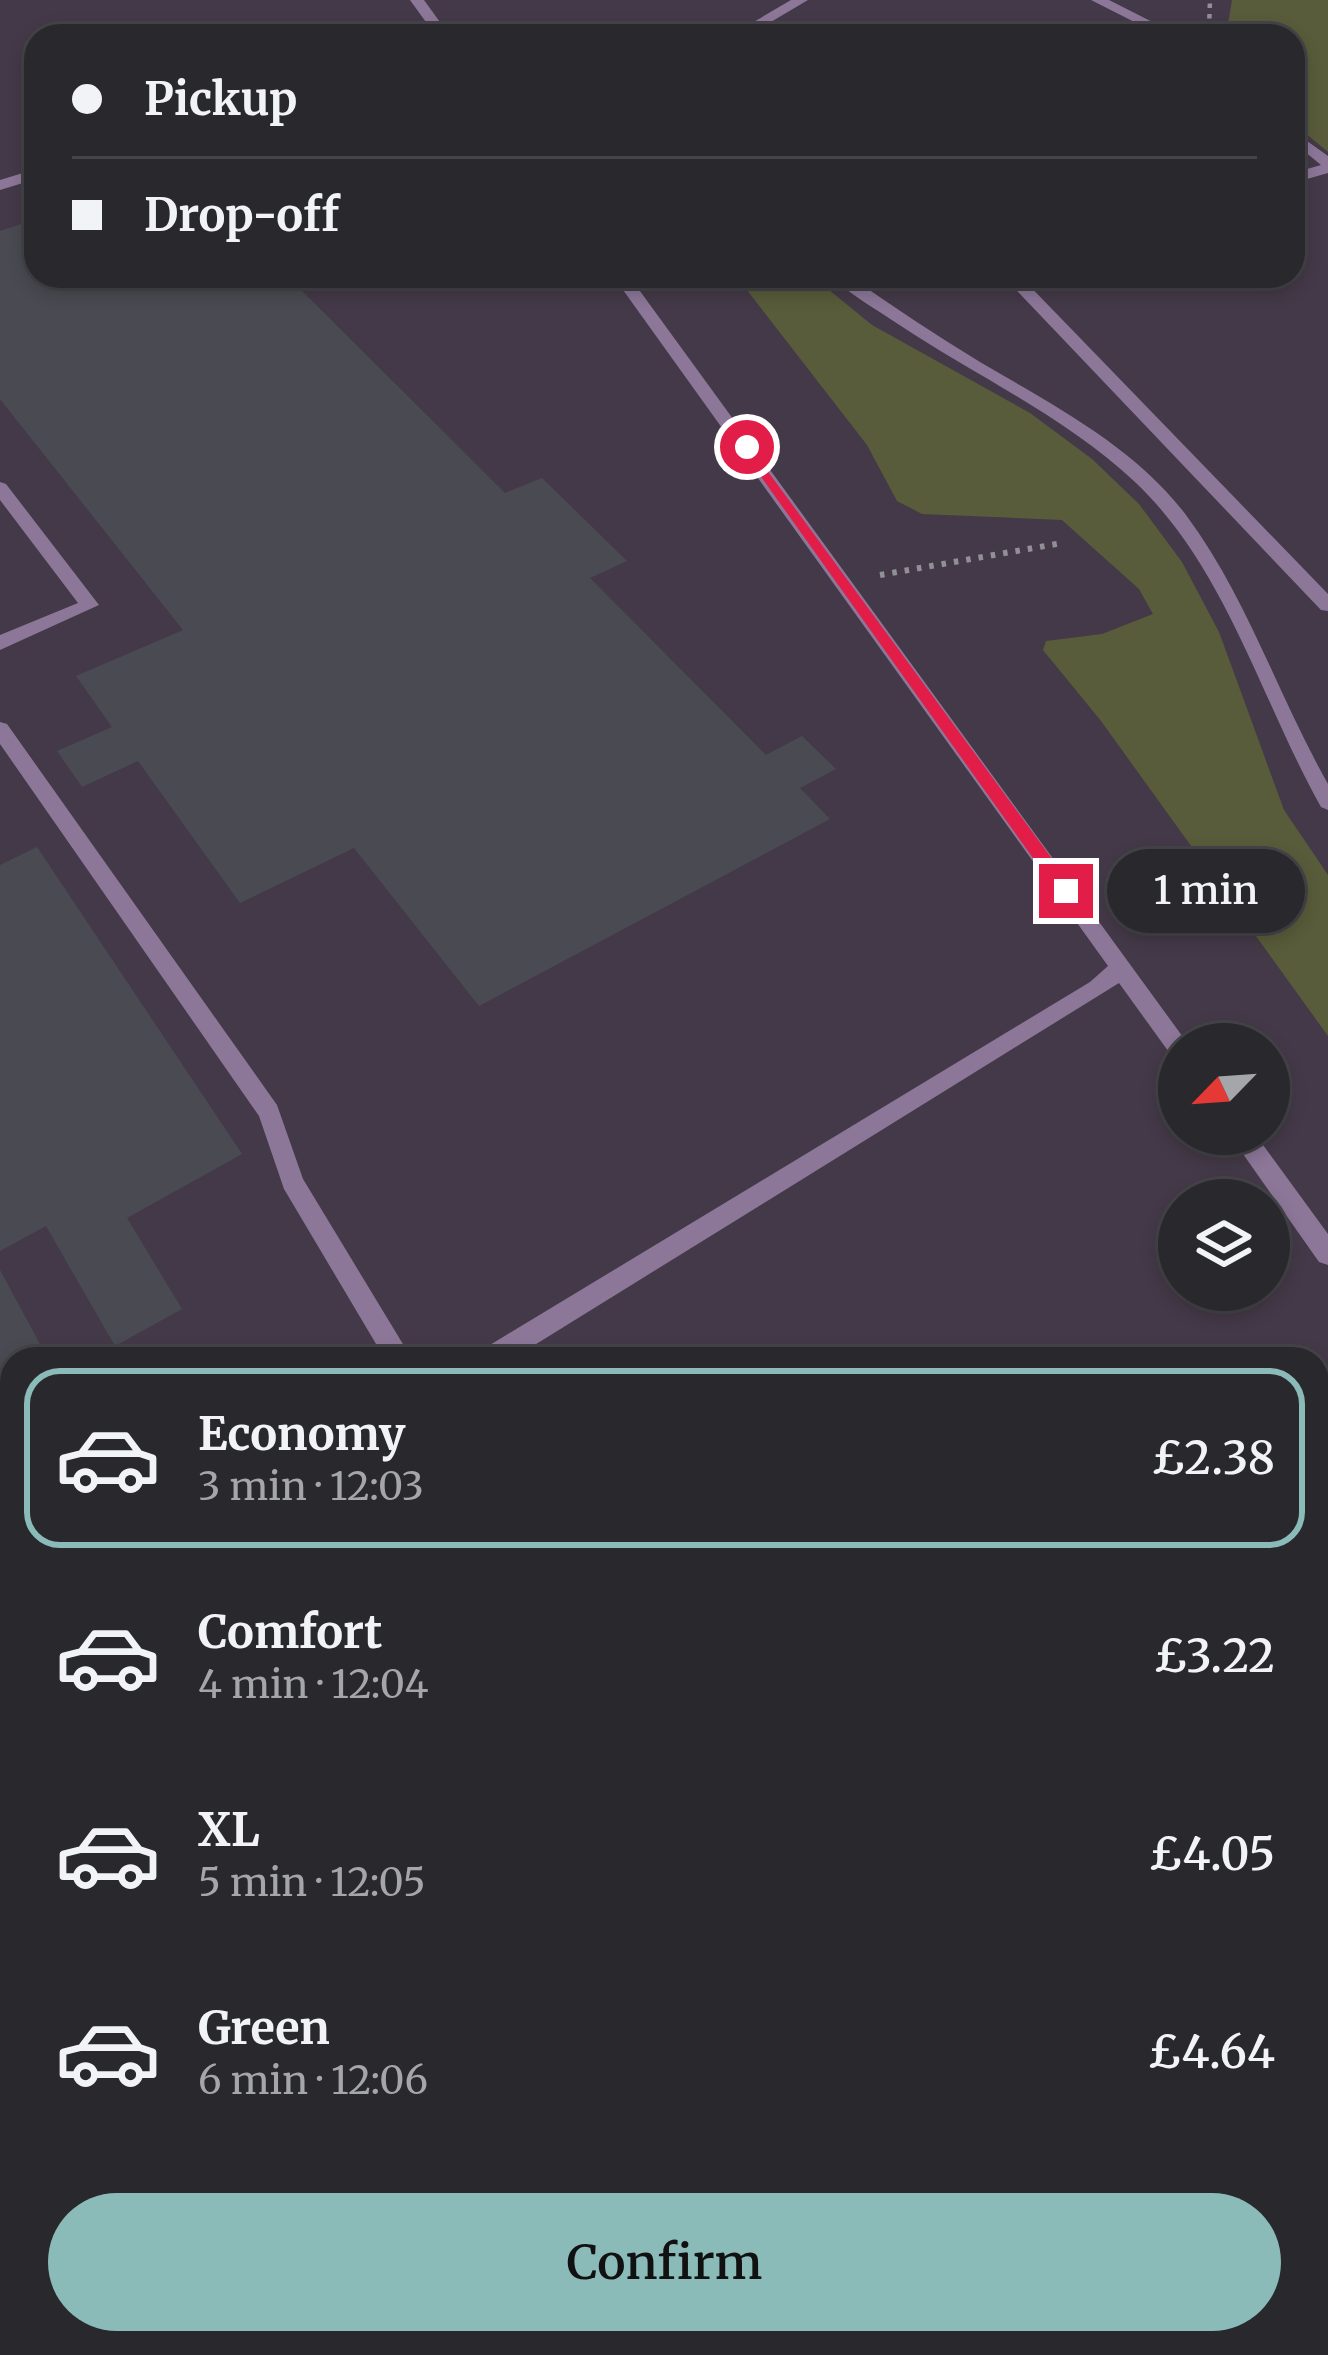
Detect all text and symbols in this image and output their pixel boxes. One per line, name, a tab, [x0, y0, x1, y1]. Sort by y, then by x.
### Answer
text: Pickup	[144, 71, 298, 127]
text: Drop-off	[144, 187, 339, 243]
route start	[720, 420, 774, 474]
callout: 1 min	[1108, 849, 1306, 933]
route end	[1039, 864, 1093, 918]
text: 1 min	[1154, 866, 1258, 915]
north arrow	[1158, 1023, 1290, 1155]
map controls	[1158, 1023, 1290, 1311]
button: layers	[1158, 1179, 1290, 1311]
icon: car	[54, 1404, 162, 1512]
text: Economy	[198, 1406, 406, 1462]
text: £2.38	[1152, 1430, 1275, 1486]
text: 3 min · 12:03	[198, 1462, 424, 1511]
icon: car	[54, 1602, 162, 1710]
text: Comfort	[198, 1604, 382, 1660]
text: £3.22	[1154, 1628, 1275, 1684]
text: 4 min · 12:04	[198, 1660, 428, 1709]
icon: car	[54, 1800, 162, 1908]
text: XL	[198, 1802, 260, 1858]
text: £4.05	[1149, 1826, 1275, 1882]
text: 5 min · 12:05	[198, 1858, 426, 1907]
icon: car	[54, 1998, 162, 2106]
text: Green	[198, 2000, 330, 2056]
text: £4.64	[1148, 2024, 1275, 2080]
text: 6 min · 12:06	[198, 2056, 428, 2105]
button: Confirm	[48, 2193, 1281, 2331]

